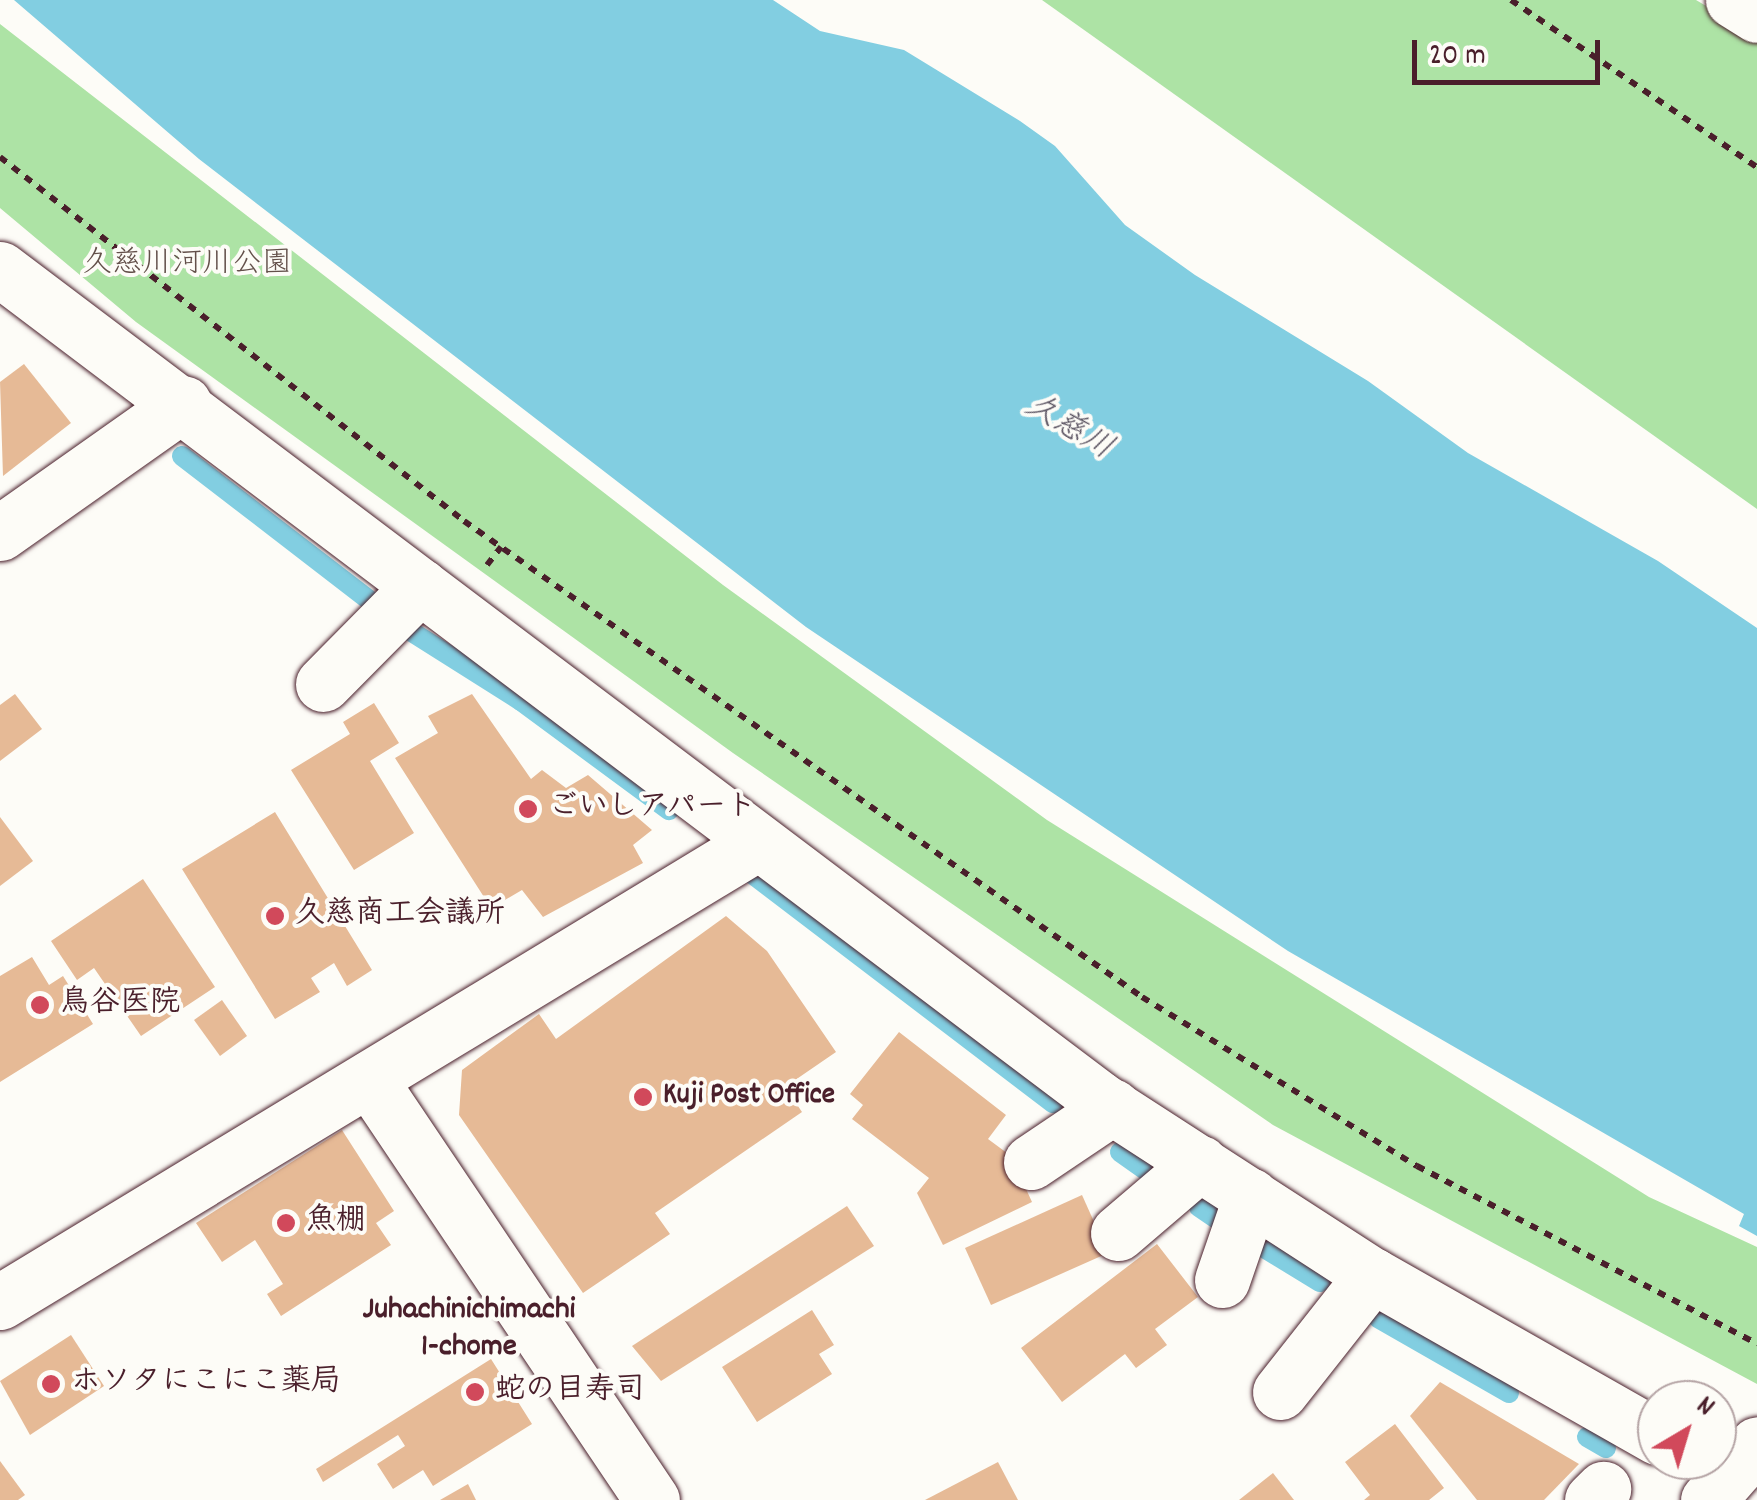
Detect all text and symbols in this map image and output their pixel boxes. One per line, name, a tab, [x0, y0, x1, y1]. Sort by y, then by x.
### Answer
scale bar	[1417, 20, 1604, 82]
text: 20 m	[1429, 36, 1486, 79]
park label: 久慈川河川公園	[82, 248, 292, 284]
water label: 久慈川	[1017, 388, 1119, 470]
place label: ごいしアパート	[548, 791, 758, 827]
marker: ごいしアパート	[517, 798, 539, 820]
place label: 久慈商工会議所	[295, 898, 505, 934]
marker: 久慈商工会議所	[264, 905, 286, 927]
place label: 鳥谷医院	[60, 987, 180, 1023]
marker: 鳥谷医院	[29, 994, 51, 1016]
place label: Kuji Post Office	[663, 1079, 835, 1115]
marker: Kuji Post Office	[632, 1086, 654, 1108]
place label: 魚棚	[306, 1205, 366, 1241]
marker: 魚棚	[275, 1212, 297, 1234]
district label: Juhachinichimachi 1-chome	[363, 1293, 575, 1368]
place label: ホソタにこにこ薬局	[71, 1366, 341, 1402]
marker: ホソタにこにこ薬局	[40, 1373, 62, 1395]
place label: 蛇の目寿司	[495, 1374, 645, 1410]
north arrow	[1637, 1380, 1737, 1480]
marker: 蛇の目寿司	[464, 1381, 486, 1403]
text: N	[1686, 1388, 1722, 1428]

